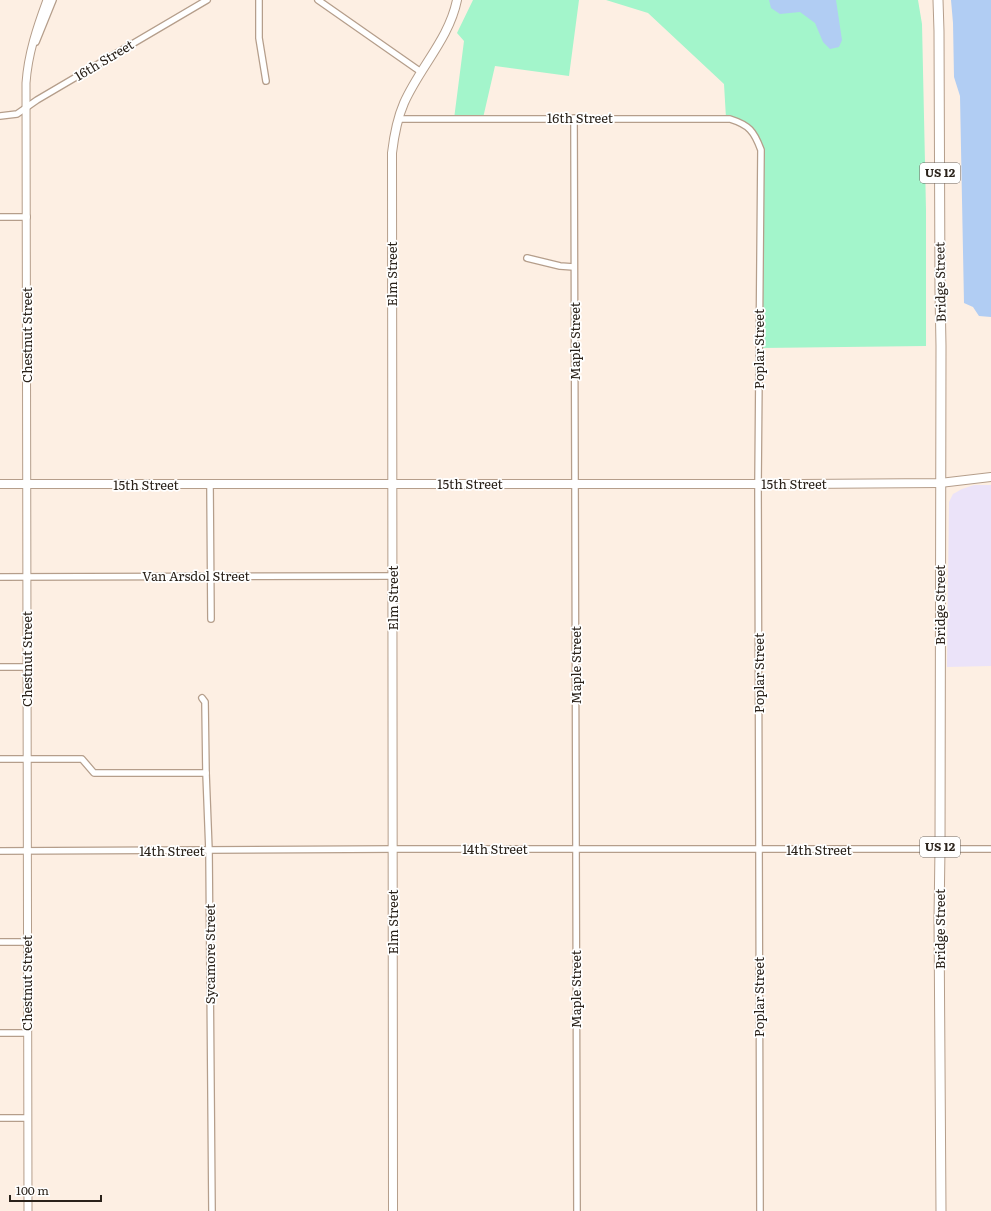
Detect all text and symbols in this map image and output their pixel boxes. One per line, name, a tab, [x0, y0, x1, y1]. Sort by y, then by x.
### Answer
street label: 16th Street	[71, 34, 138, 85]
street label: 16th Street	[547, 108, 614, 127]
road number: US 12	[920, 163, 960, 183]
street label: Elm Street	[382, 241, 401, 306]
street label: Bridge Street	[929, 241, 950, 322]
street label: Chestnut Street	[17, 286, 36, 383]
street label: Maple Street	[565, 301, 584, 380]
street label: Poplar Street	[749, 308, 768, 389]
street label: 15th Street	[437, 474, 504, 493]
street label: 15th Street	[761, 474, 828, 493]
street label: 15th Street	[113, 475, 180, 494]
street label: Bridge Street	[930, 564, 949, 645]
street label: Elm Street	[383, 565, 402, 630]
street label: Van Arsdol Street	[142, 566, 250, 585]
street label: Chestnut Street	[17, 610, 36, 707]
street label: Maple Street	[566, 625, 585, 704]
street label: Poplar Street	[749, 632, 768, 713]
road number: US 12	[920, 837, 960, 857]
street label: 14th Street	[462, 839, 529, 858]
street label: 14th Street	[786, 840, 853, 859]
street label: 14th Street	[139, 841, 206, 860]
street label: Bridge Street	[930, 888, 949, 969]
street label: Elm Street	[383, 889, 402, 954]
street label: Sycamore Street	[200, 903, 219, 1004]
street label: Chestnut Street	[17, 934, 36, 1031]
street label: Maple Street	[566, 949, 585, 1028]
street label: Poplar Street	[749, 956, 768, 1037]
scale bar	[10, 1177, 101, 1203]
text: 100 m	[16, 1181, 49, 1199]

